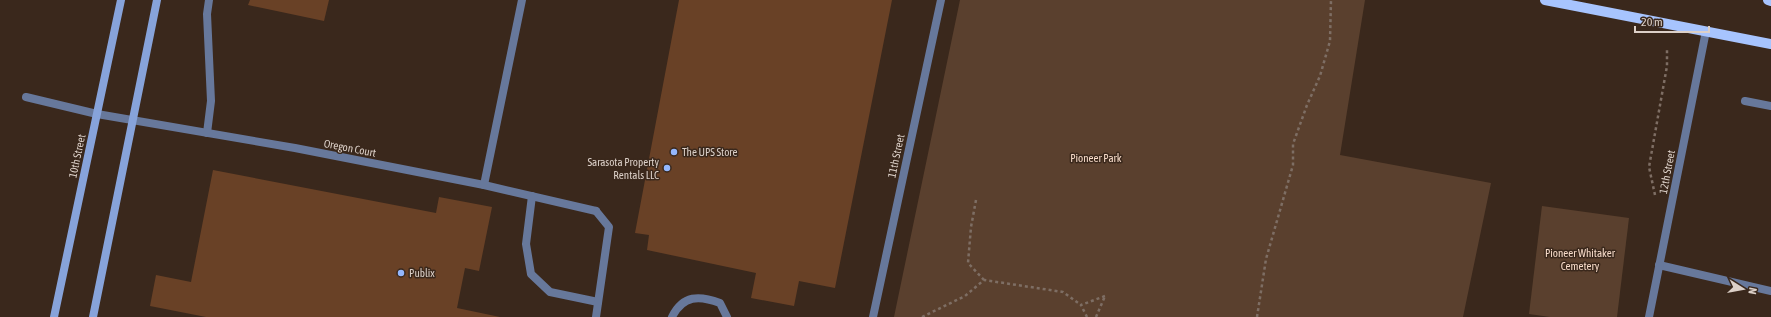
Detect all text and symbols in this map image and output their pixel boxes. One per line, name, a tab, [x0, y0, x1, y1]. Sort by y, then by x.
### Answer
scale bar	[1635, 8, 1709, 34]
text: 20 m	[1641, 15, 1663, 29]
street label: 10th Street	[67, 133, 87, 179]
street label: 11th Street	[886, 133, 906, 179]
street label: Oregon Court	[323, 137, 377, 159]
place label: The UPS Store	[682, 146, 738, 158]
marker: The UPS Store	[669, 147, 679, 157]
street label: 12th Street	[1657, 149, 1677, 195]
park label: Pioneer Park	[1070, 152, 1122, 164]
place label: Sarasota Property Rentals LLC	[587, 156, 659, 181]
marker: Sarasota Property Rentals LLC	[662, 163, 672, 173]
park label: Pioneer Whitaker Cemetery	[1545, 247, 1616, 272]
place label: Publix	[409, 267, 435, 279]
marker: Publix	[396, 268, 406, 278]
north arrow	[1723, 269, 1763, 309]
text: N	[1746, 287, 1759, 295]

